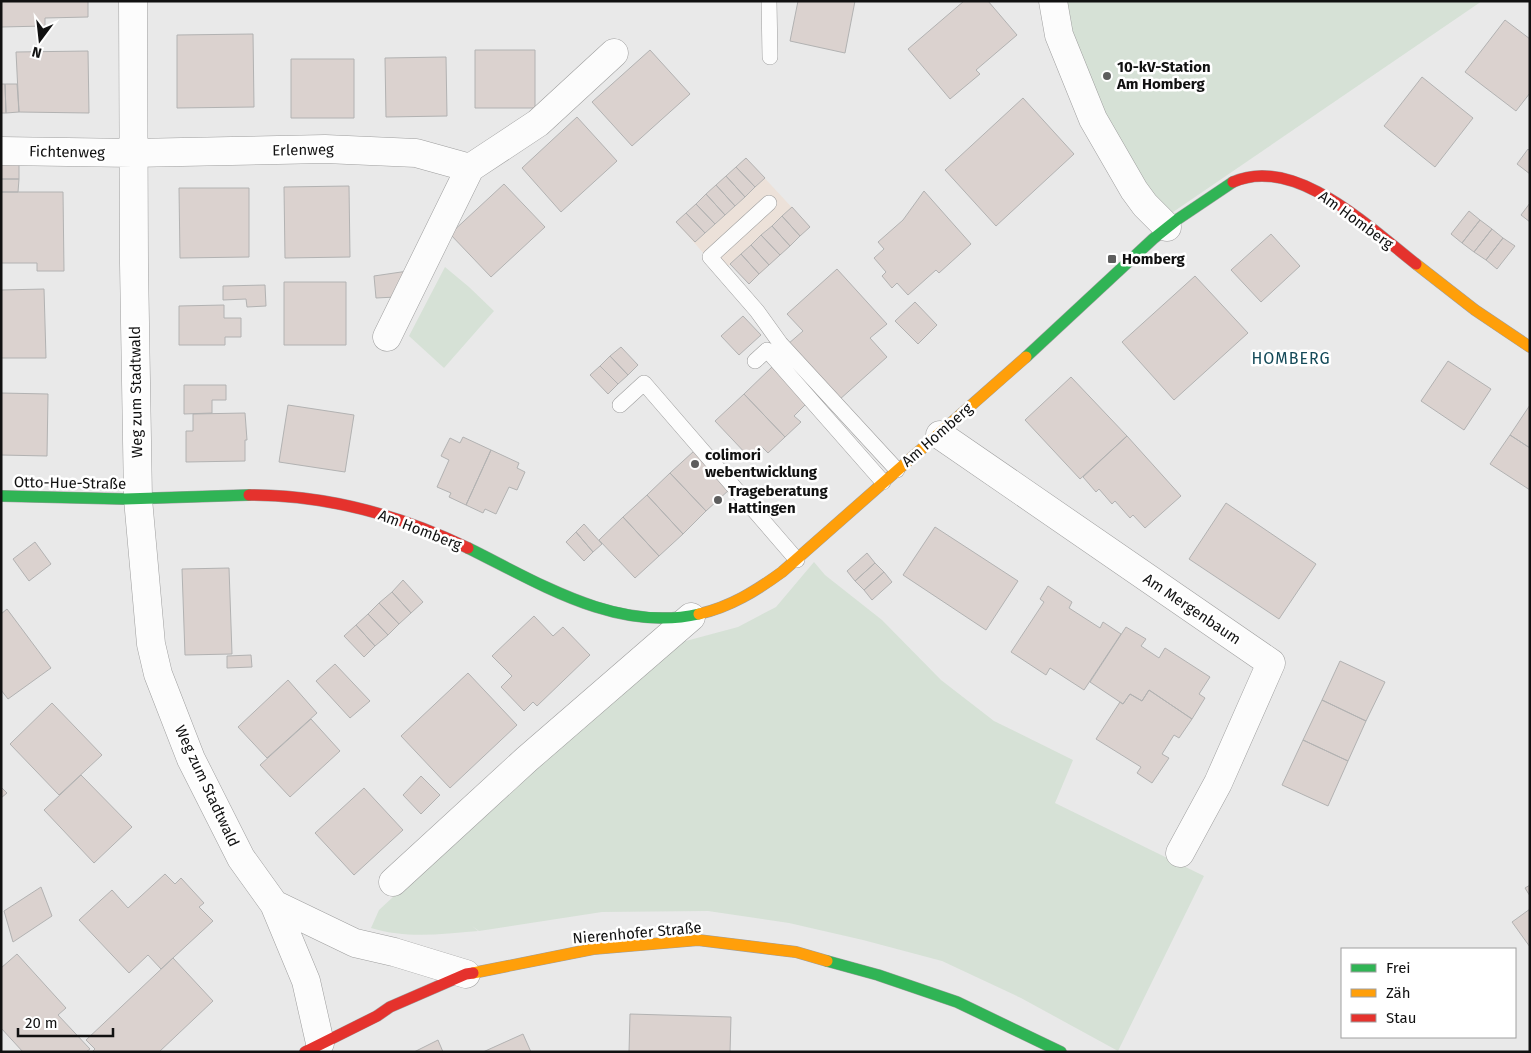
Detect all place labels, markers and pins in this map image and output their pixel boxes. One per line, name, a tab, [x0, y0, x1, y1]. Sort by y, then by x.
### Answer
place label: 10-kV-Station Am Homberg	[1116, 58, 1211, 93]
marker: 10-kV-Station Am Homberg	[1101, 70, 1113, 82]
place label: Homberg	[1122, 250, 1185, 268]
marker: Homberg	[1106, 253, 1118, 265]
place label: colimori webentwicklung	[705, 446, 818, 481]
marker: colimori webentwicklung	[689, 458, 701, 470]
place label: Trageberatung Hattingen	[728, 482, 828, 517]
marker: Trageberatung Hattingen	[712, 494, 724, 506]

